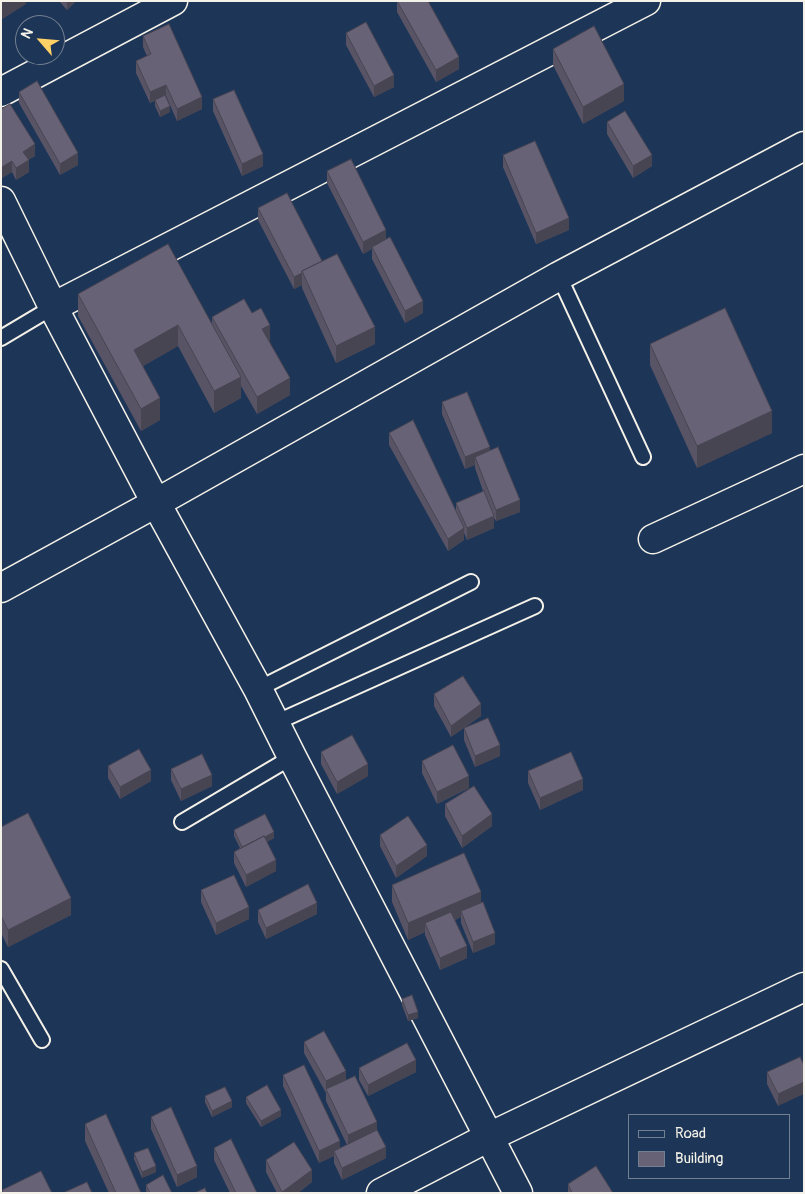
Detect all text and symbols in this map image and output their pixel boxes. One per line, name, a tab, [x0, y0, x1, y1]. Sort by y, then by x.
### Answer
north arrow	[15, 15, 65, 65]
text: N	[17, 25, 37, 41]
legend	[628, 1114, 790, 1179]
text: Road	[675, 1124, 706, 1143]
text: Building	[675, 1149, 723, 1168]

